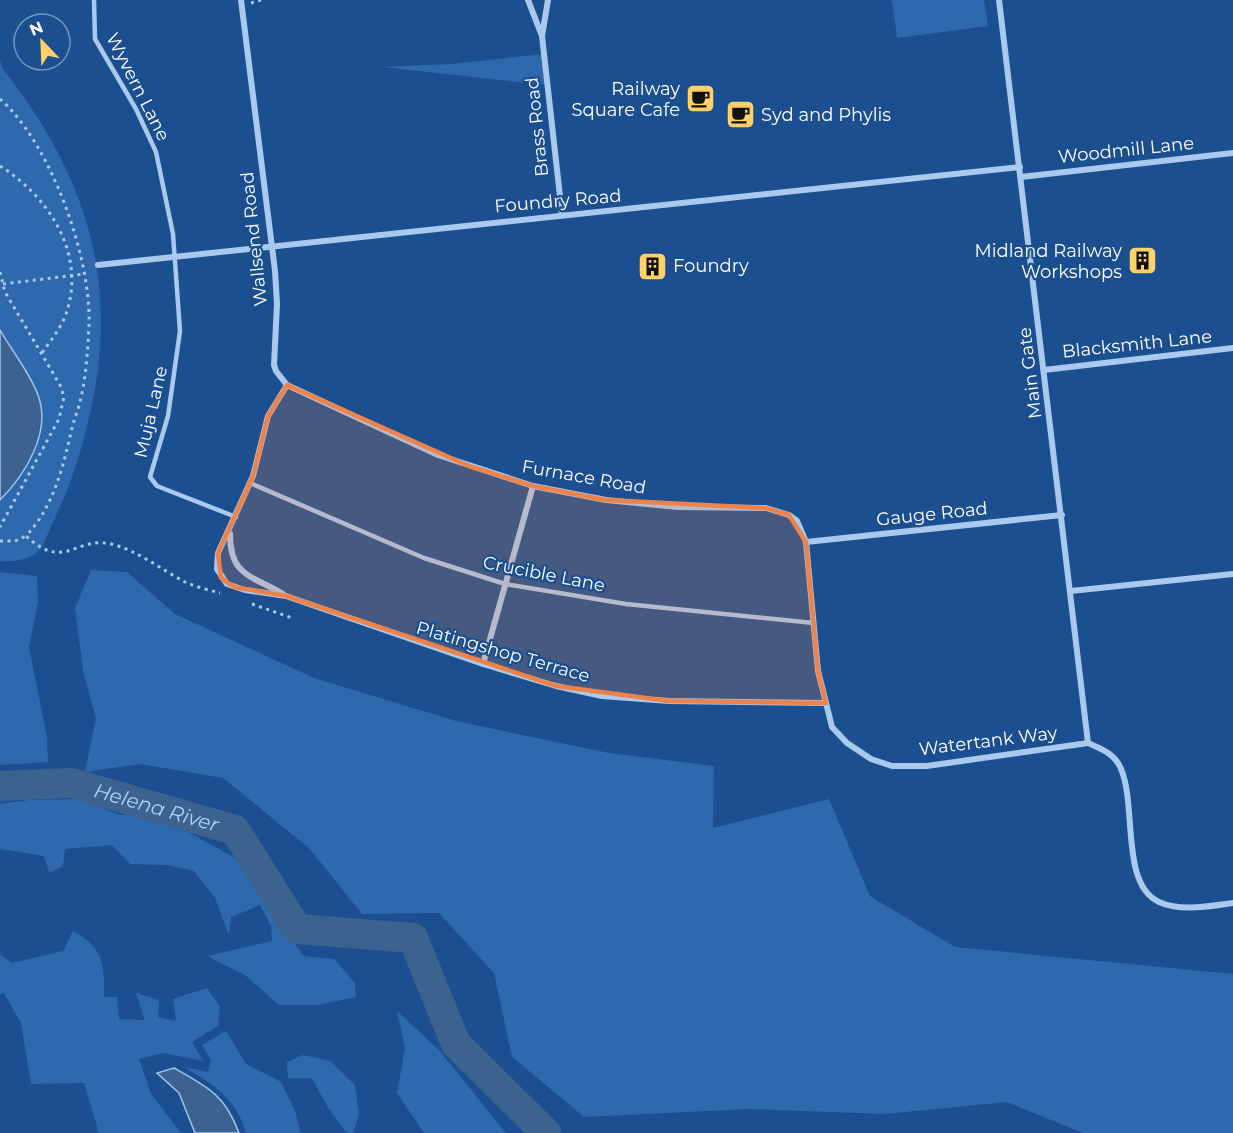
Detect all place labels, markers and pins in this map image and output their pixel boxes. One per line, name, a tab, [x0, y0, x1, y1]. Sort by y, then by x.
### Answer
place label: Railway Square Cafe	[571, 78, 680, 121]
cafe icon: Railway Square Cafe	[685, 83, 717, 115]
cafe icon: Syd and Phylis	[724, 99, 756, 131]
place label: Syd and Phylis	[761, 104, 891, 126]
place label: Midland Railway Workshops	[974, 240, 1122, 283]
building icon: Midland Railway Workshops	[1127, 245, 1159, 277]
building icon: Foundry	[636, 250, 668, 282]
place label: Foundry	[673, 255, 749, 277]

